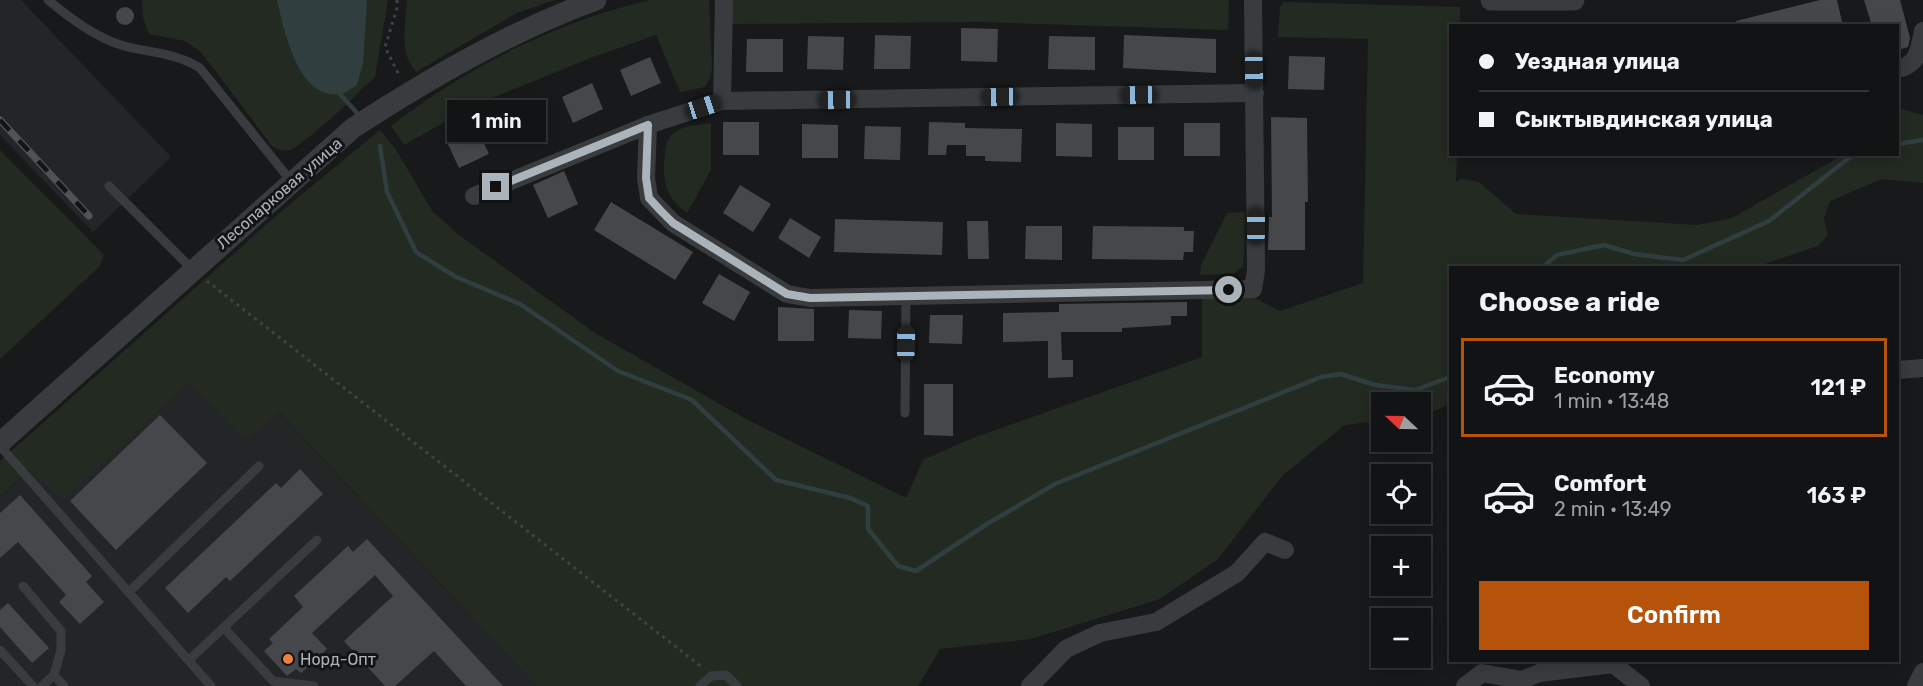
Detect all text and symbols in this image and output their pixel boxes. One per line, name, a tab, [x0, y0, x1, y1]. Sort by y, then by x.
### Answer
text: Уездная улица	[1515, 48, 1680, 75]
car	[1245, 52, 1263, 88]
car	[1121, 86, 1157, 104]
car	[982, 88, 1018, 106]
car	[819, 91, 855, 109]
car	[683, 93, 723, 121]
callout: 1 min	[446, 100, 546, 142]
text: Сыктывдинская улица	[1515, 106, 1773, 133]
text: 1 min	[471, 109, 522, 133]
street label: Лесопарковая улица	[213, 134, 346, 253]
route end	[482, 173, 509, 200]
car	[1247, 208, 1265, 244]
route start	[1215, 276, 1242, 303]
text: Choose a ride	[1479, 286, 1660, 318]
car	[897, 325, 915, 361]
icon: car	[1482, 361, 1536, 415]
text: Economy	[1554, 362, 1655, 389]
text: 121 ₽	[1811, 374, 1866, 401]
text: 1 min · 13:48	[1554, 389, 1669, 413]
north arrow	[1371, 392, 1431, 452]
map controls	[1371, 392, 1431, 668]
button: locate	[1371, 464, 1431, 524]
icon: car	[1482, 469, 1536, 523]
text: Comfort	[1554, 470, 1646, 497]
text: 163 ₽	[1807, 482, 1866, 509]
text: 2 min · 13:49	[1554, 497, 1672, 521]
button: +	[1371, 536, 1431, 596]
button: Confirm	[1479, 581, 1869, 650]
button: −	[1371, 608, 1431, 668]
place label: Норд-Опт	[300, 650, 376, 669]
marker: Норд-Опт	[281, 652, 295, 666]

